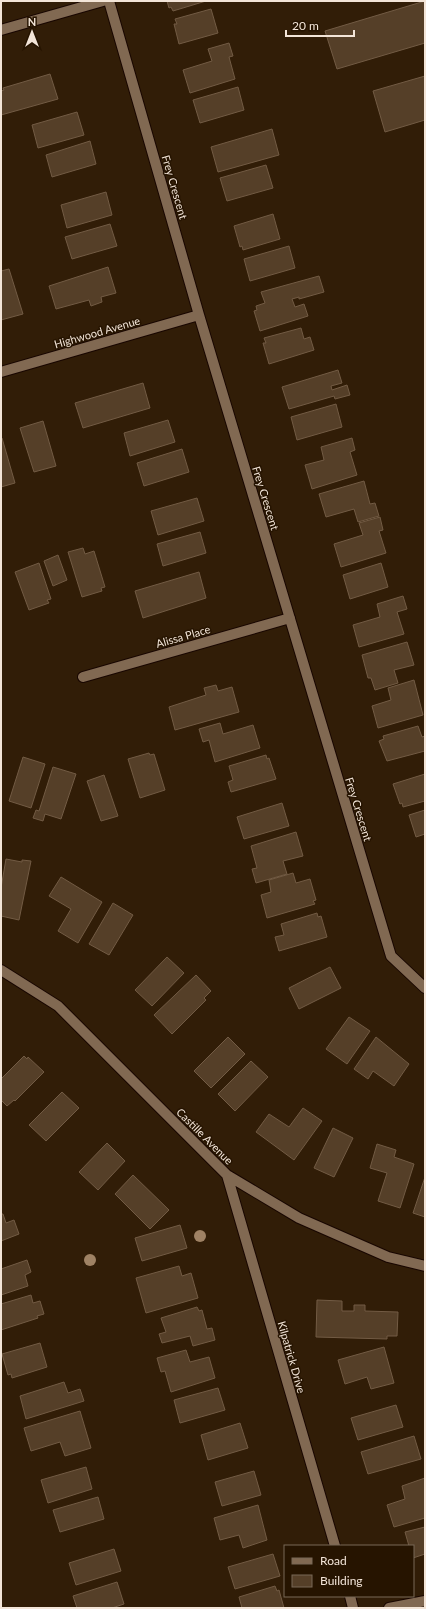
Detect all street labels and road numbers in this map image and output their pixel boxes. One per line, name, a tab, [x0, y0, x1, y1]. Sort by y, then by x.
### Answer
street label: Frey Crescent	[160, 153, 190, 221]
street label: Highwood Avenue	[52, 313, 142, 350]
street label: Frey Crescent	[250, 465, 282, 532]
street label: Alissa Place	[154, 622, 212, 650]
street label: Frey Crescent	[343, 776, 375, 843]
street label: Castille Avenue	[174, 1105, 236, 1167]
street label: Kilpatrick Drive	[275, 1319, 309, 1395]

